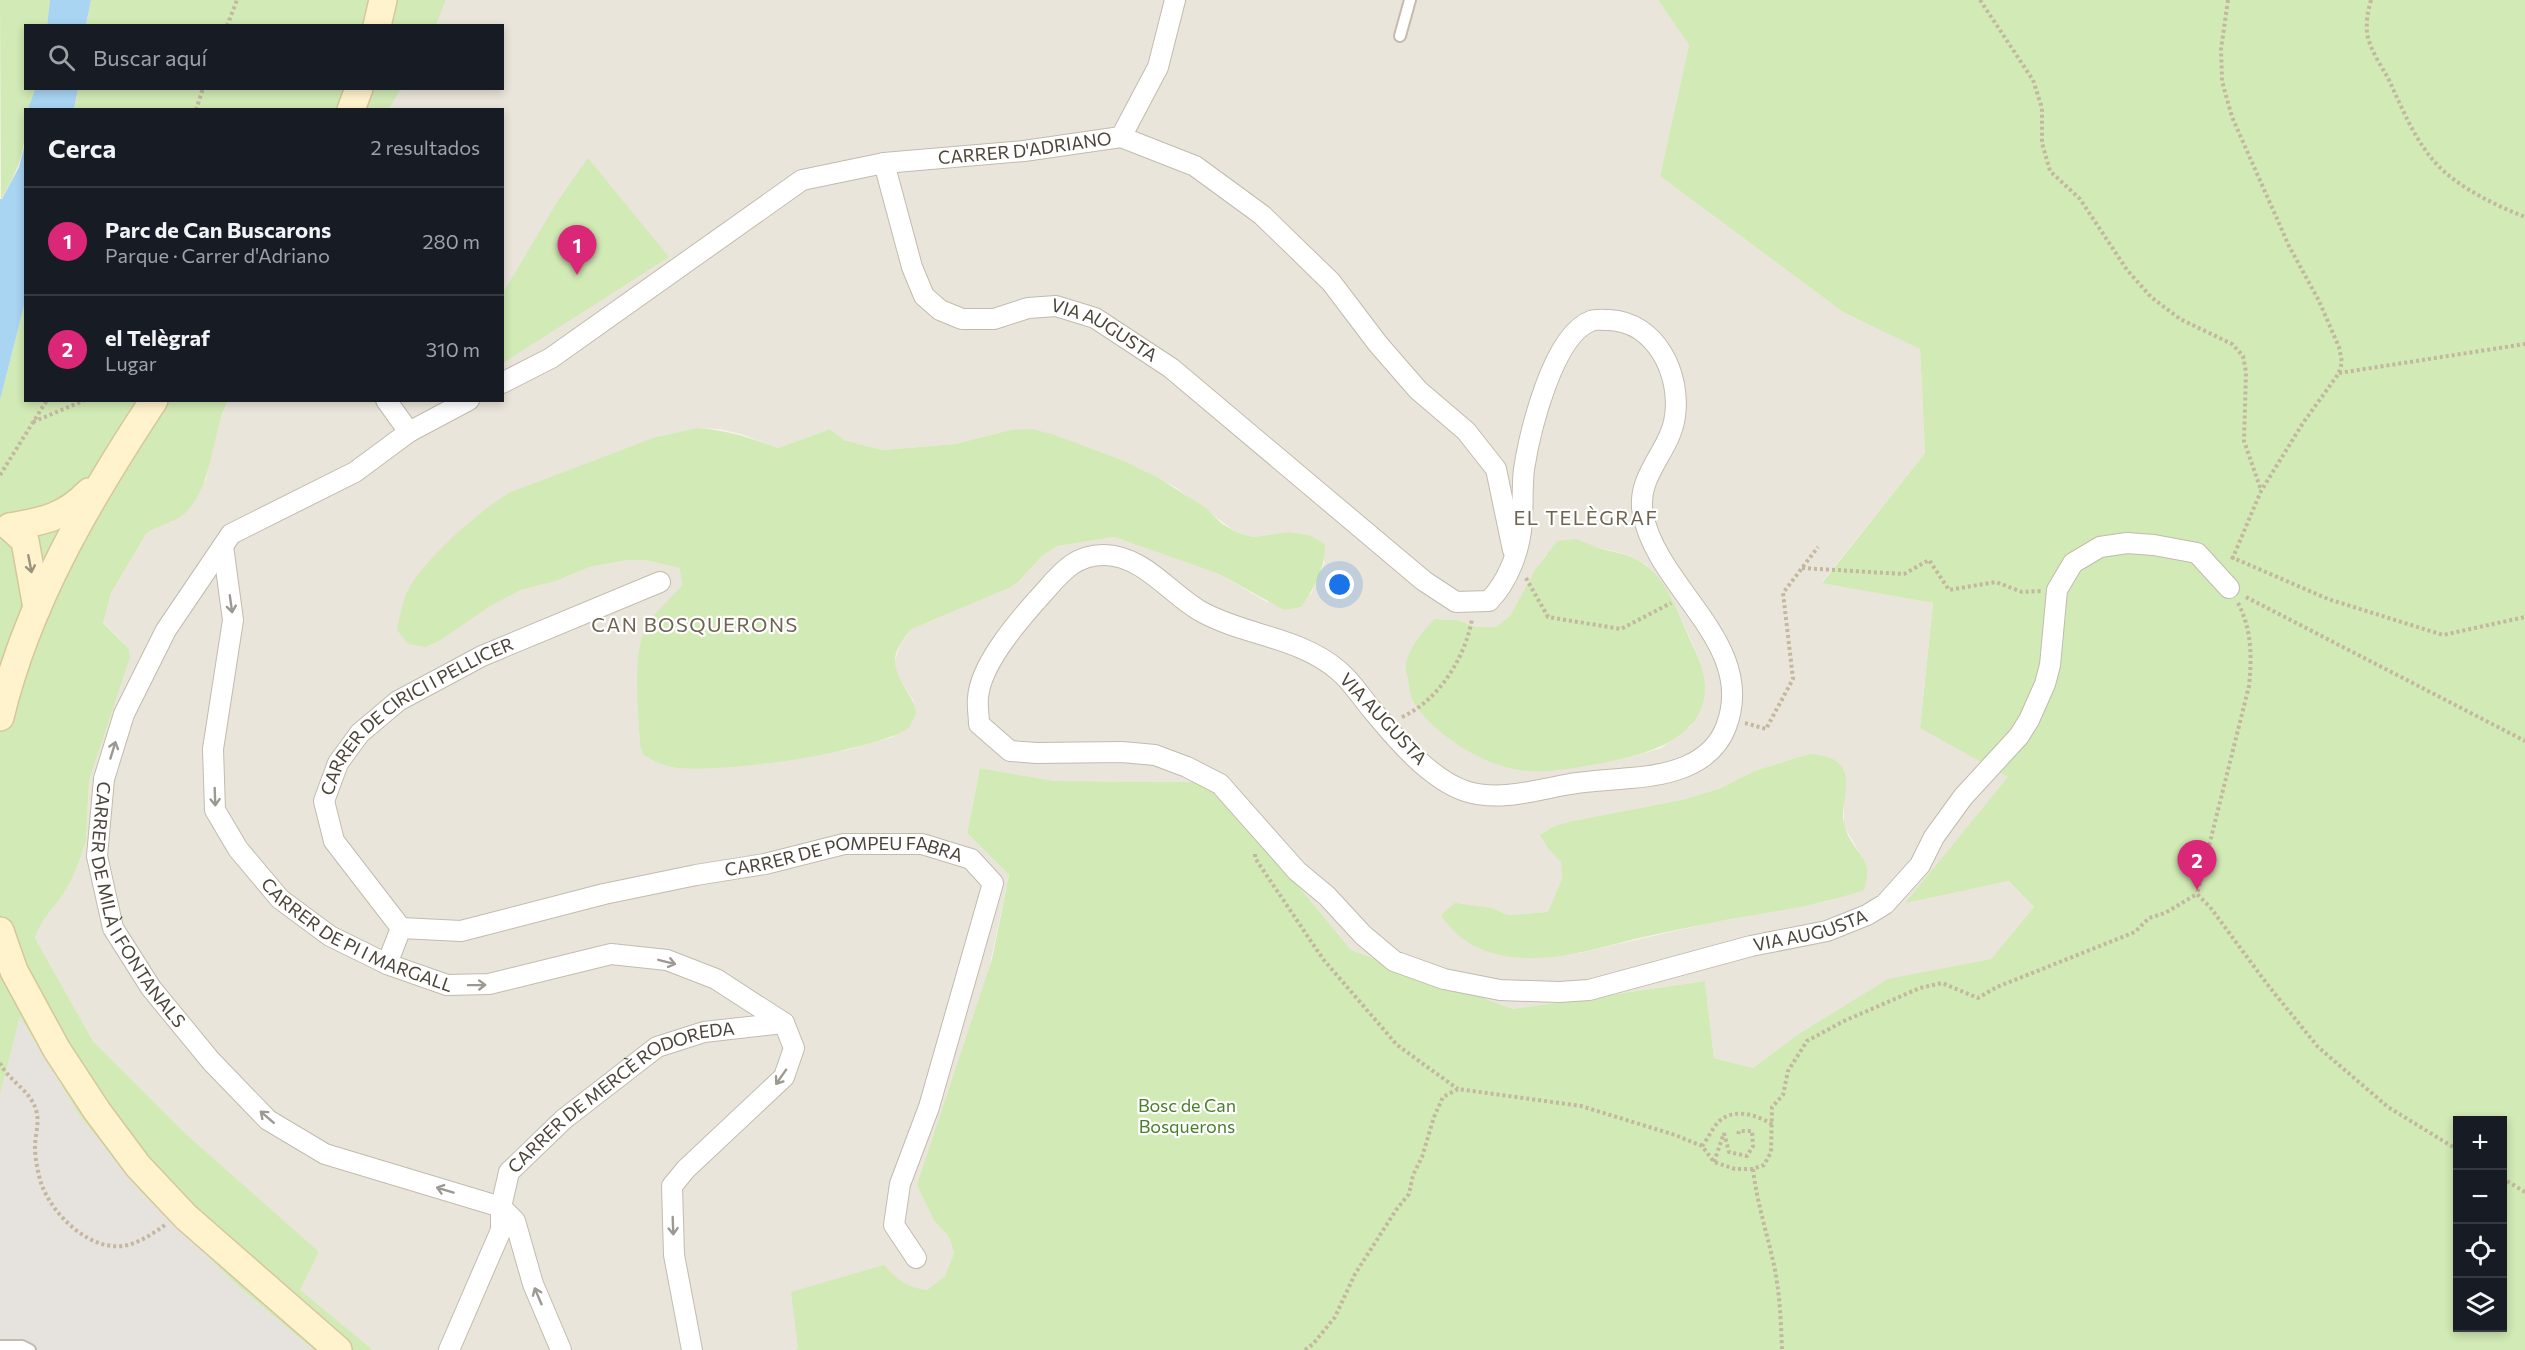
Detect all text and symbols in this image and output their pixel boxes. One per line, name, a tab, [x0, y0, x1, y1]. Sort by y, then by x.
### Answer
search box	[24, 24, 504, 90]
icon: search	[45, 41, 78, 74]
text: Buscar aquí	[93, 44, 207, 71]
street label: CARRER D'ADRIANO	[937, 127, 1113, 168]
text: Cerca	[48, 132, 116, 163]
text: 2 resultados	[370, 135, 480, 159]
text: Parc de Can Buscarons	[105, 216, 331, 243]
pin: 1	[558, 226, 596, 275]
text: 1	[63, 229, 72, 253]
text: 280 m	[422, 229, 480, 253]
text: Parque · Carrer d'Adriano	[105, 243, 330, 267]
street label: VIA AUGUSTA	[1049, 293, 1162, 366]
text: el Telègraf	[105, 324, 210, 351]
text: 2	[62, 337, 73, 361]
text: 310 m	[426, 337, 480, 361]
text: Lugar	[105, 351, 157, 375]
district label: EL TELÈGRAF	[1514, 505, 1659, 529]
one-way arrow	[25, 554, 36, 574]
your location	[1325, 570, 1354, 599]
one-way arrow	[226, 594, 237, 614]
district label: CAN BOSQUERONS	[591, 612, 799, 636]
street label: CARRER DE CIRICI I PELLICER	[315, 632, 516, 798]
street label: VIA AUGUSTA	[1336, 668, 1432, 769]
one-way arrow	[108, 741, 119, 760]
street label: CARRER DE MILÀ I FONTANALS	[87, 781, 191, 1031]
one-way arrow	[209, 787, 221, 807]
street label: CARRER DE POMPEU FABRA	[723, 831, 966, 880]
pin: 2	[2178, 840, 2216, 890]
street label: CARRER DE PI I MARGALL	[257, 873, 456, 996]
street label: VIA AUGUSTA	[1751, 904, 1870, 955]
one-way arrow	[658, 956, 677, 968]
one-way arrow	[466, 979, 486, 991]
street label: CARRER DE MERCÈ RODOREDA	[503, 1017, 735, 1177]
one-way arrow	[775, 1068, 787, 1084]
park label: Bosc de Can Bosquerons	[1138, 1094, 1236, 1137]
one-way arrow	[259, 1110, 274, 1124]
map controls	[2453, 1116, 2507, 1332]
button: +	[2453, 1116, 2507, 1170]
button: −	[2453, 1170, 2507, 1224]
one-way arrow	[436, 1184, 455, 1195]
one-way arrow	[668, 1215, 679, 1235]
button: locate	[2453, 1224, 2507, 1278]
button: layers	[2453, 1278, 2507, 1332]
one-way arrow	[532, 1287, 543, 1306]

